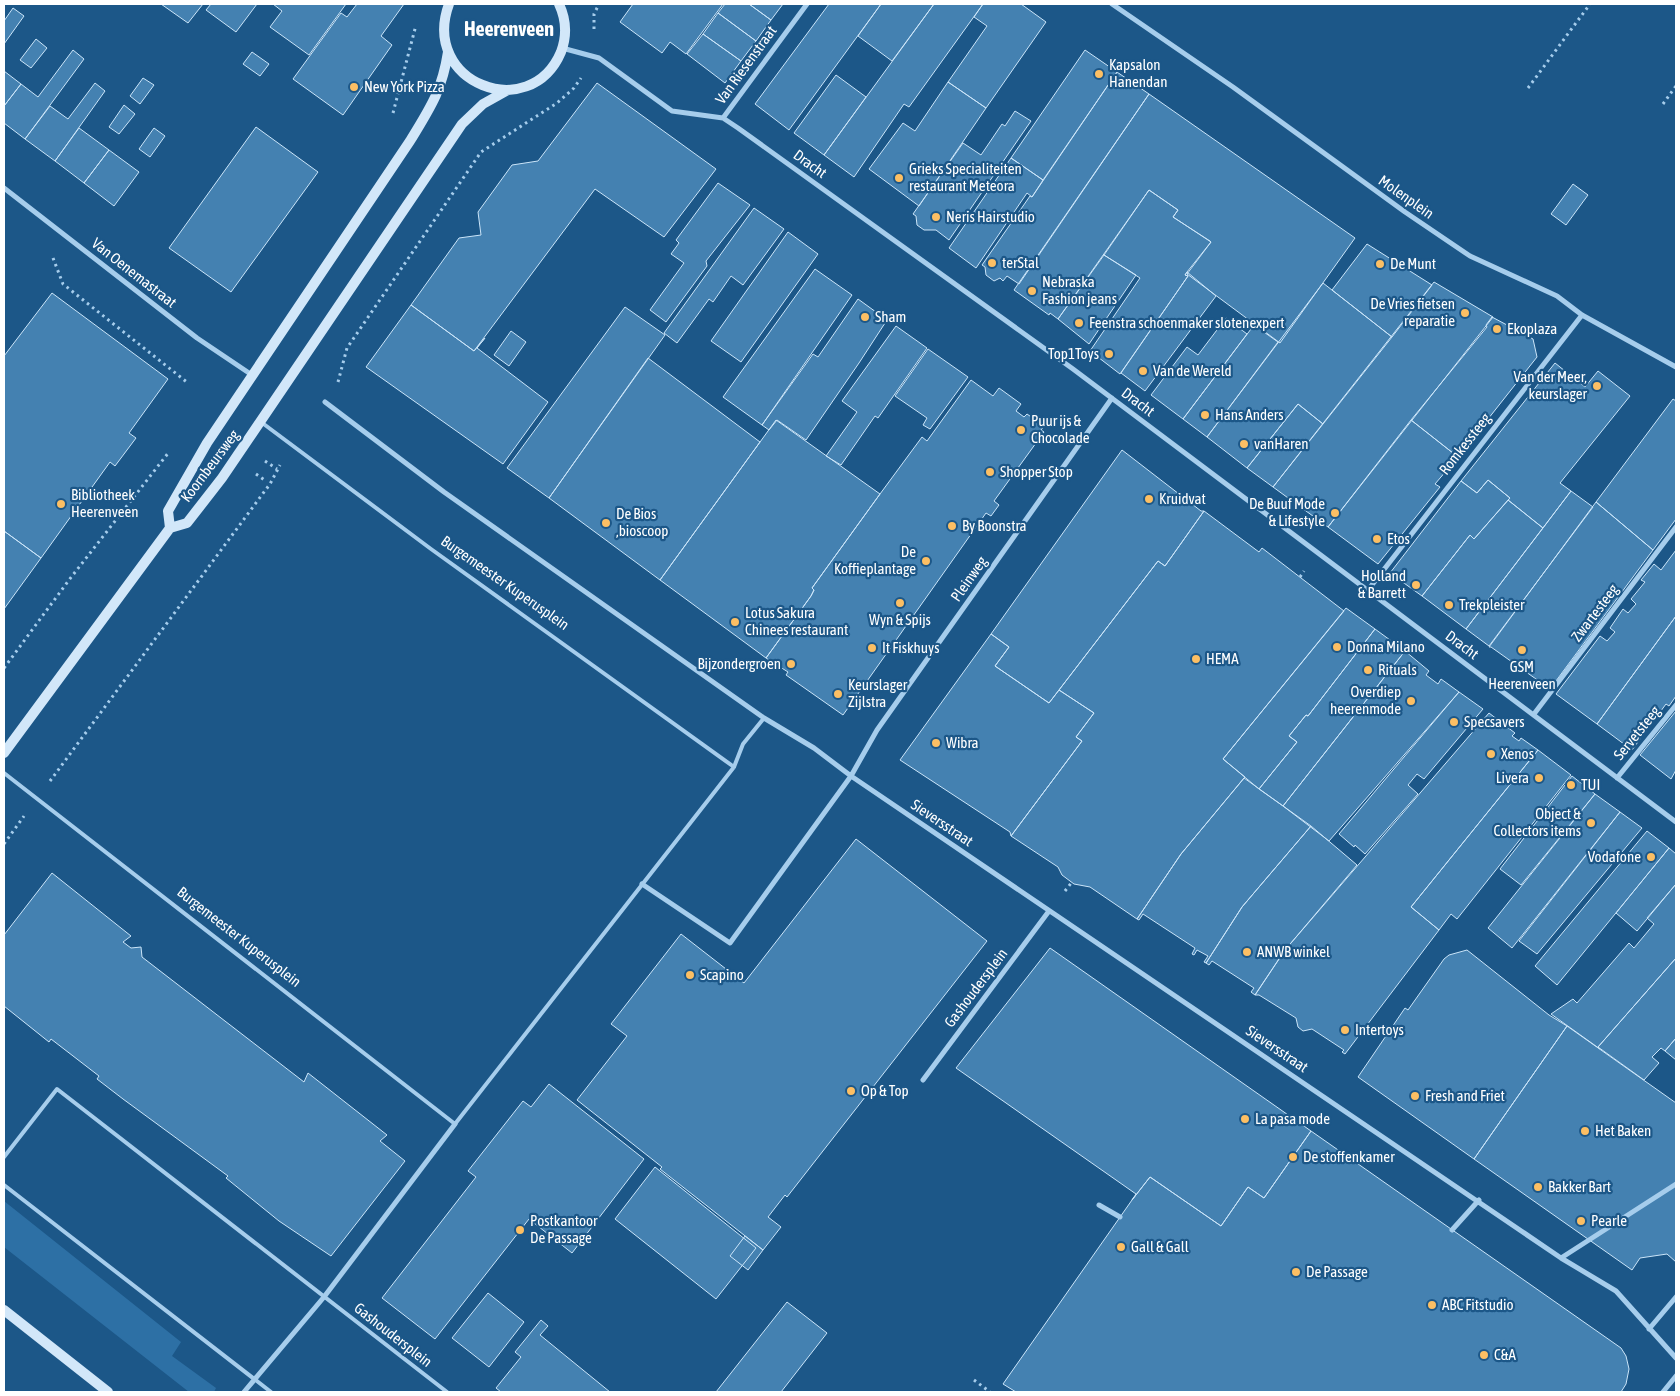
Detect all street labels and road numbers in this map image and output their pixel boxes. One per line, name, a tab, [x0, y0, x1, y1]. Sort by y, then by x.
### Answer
street label: Van Riesenstraat	[712, 22, 780, 107]
street label: Dracht	[790, 146, 830, 181]
street label: Molenplein	[1375, 171, 1437, 222]
street label: Van Oenemastraat	[89, 234, 180, 311]
street label: Dracht	[1119, 384, 1158, 419]
street label: Romkessteeg	[1435, 409, 1494, 478]
street label: Koornbeursweg	[177, 426, 243, 505]
street label: Burgemeester Kuperusplein	[438, 532, 573, 633]
street label: Pleinweg	[947, 553, 990, 604]
street label: Zwartesteeg	[1568, 580, 1622, 645]
street label: Dracht	[1443, 627, 1482, 662]
street label: Servetsteeg	[1610, 702, 1664, 763]
street label: Sieversstraat	[908, 796, 976, 849]
street label: Burgemeester Kuperusplein	[174, 883, 305, 990]
street label: Gashoudersplein	[941, 945, 1011, 1030]
street label: Sieversstraat	[1243, 1022, 1311, 1075]
street label: Gashoudersplein	[351, 1299, 436, 1370]

